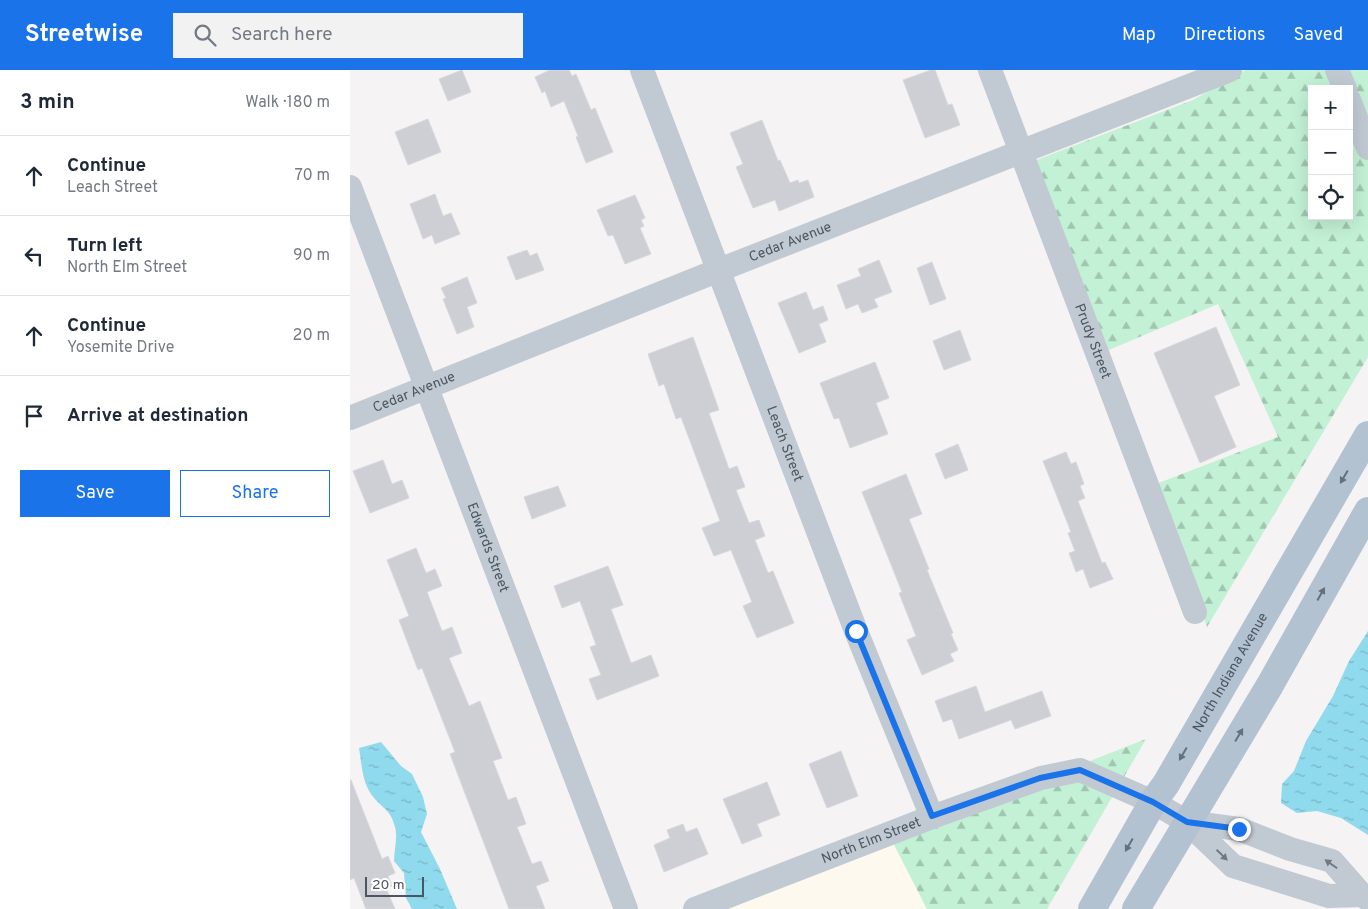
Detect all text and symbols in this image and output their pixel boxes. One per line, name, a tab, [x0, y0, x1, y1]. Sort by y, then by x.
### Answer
search box	[173, 13, 523, 58]
text: Streetwise	[25, 20, 143, 50]
icon: search	[191, 21, 219, 49]
text: Search here	[231, 23, 333, 47]
text: Map	[1122, 24, 1156, 47]
text: Directions	[1184, 24, 1266, 47]
text: Saved	[1294, 24, 1343, 47]
map controls	[1308, 85, 1353, 220]
button: +	[1308, 85, 1353, 130]
text: 3 min	[20, 89, 75, 116]
text: Walk · 180 m	[245, 93, 330, 113]
button: −	[1308, 130, 1353, 175]
text: Continue	[67, 154, 146, 178]
icon: ahead	[20, 162, 48, 190]
text: 70 m	[295, 166, 330, 186]
button: locate	[1308, 175, 1353, 220]
text: Leach Street	[67, 178, 158, 198]
street label: Cedar Avenue	[746, 218, 834, 266]
text: Turn left	[67, 234, 143, 258]
icon: left	[20, 242, 48, 270]
text: 90 m	[293, 246, 330, 266]
text: North Elm Street	[67, 258, 187, 278]
street label: Prudy Street	[1071, 301, 1115, 381]
text: Continue	[67, 314, 146, 338]
icon: ahead	[20, 322, 48, 350]
text: 20 m	[293, 326, 330, 346]
text: Yosemite Drive	[67, 338, 174, 358]
street label: Cedar Avenue	[370, 368, 458, 416]
icon: arrive	[20, 402, 48, 430]
street label: Leach Street	[762, 403, 807, 484]
text: Arrive at destination	[67, 404, 248, 428]
button: Save	[20, 470, 170, 517]
button: Share	[180, 470, 330, 517]
one-way arrow	[1339, 471, 1348, 484]
street label: Edwards Street	[463, 500, 513, 595]
one-way arrow	[1316, 588, 1325, 601]
street label: North Indiana Avenue	[1189, 610, 1272, 736]
route start	[845, 620, 868, 643]
one-way arrow	[1235, 728, 1244, 742]
one-way arrow	[1179, 748, 1188, 761]
street label: North Elm Street	[819, 814, 923, 868]
route end	[1228, 818, 1251, 841]
one-way arrow	[1125, 837, 1133, 852]
one-way arrow	[1216, 849, 1228, 861]
one-way arrow	[1324, 859, 1338, 868]
scale bar	[365, 874, 424, 897]
text: 20 m	[372, 877, 405, 894]

